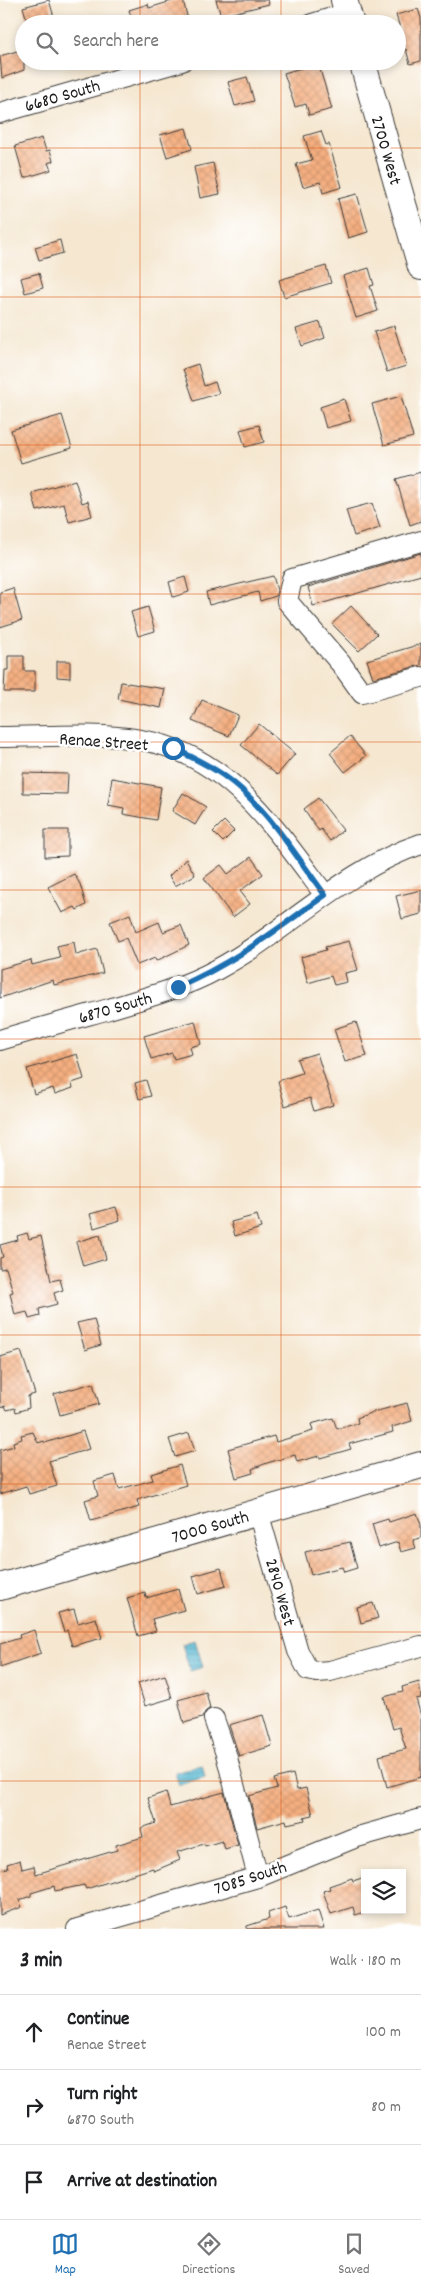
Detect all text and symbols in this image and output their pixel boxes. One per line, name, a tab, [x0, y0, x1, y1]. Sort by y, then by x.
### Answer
search box	[15, 15, 406, 70]
icon: search	[33, 29, 61, 57]
text: Search here	[73, 29, 159, 56]
street label: 6680 South	[22, 75, 103, 120]
street label: 2700 West	[363, 113, 406, 189]
street label: Renae Street	[58, 728, 150, 759]
route start	[162, 737, 185, 760]
route end	[167, 976, 190, 999]
street label: 6870 South	[76, 987, 155, 1032]
street label: 7000 South	[169, 1505, 252, 1551]
street label: 2840 West	[257, 1556, 300, 1630]
street label: 7085 South	[211, 1856, 290, 1903]
map controls	[361, 1869, 406, 1914]
button: layers	[361, 1869, 406, 1914]
text: 3 min	[20, 1947, 62, 1977]
text: Walk · 180 m	[330, 1950, 401, 1973]
text: Continue	[67, 2007, 129, 2034]
icon: ahead	[20, 2018, 48, 2046]
text: 100 m	[365, 2021, 401, 2044]
text: Renae Street	[67, 2034, 146, 2057]
text: Turn right	[67, 2082, 138, 2109]
icon: right	[20, 2093, 48, 2121]
text: 80 m	[371, 2096, 401, 2119]
text: 6870 South	[67, 2109, 134, 2132]
icon: arrive	[20, 2168, 48, 2196]
text: Arrive at destination	[67, 2169, 217, 2196]
tab: Map	[51, 2230, 79, 2280]
tab: Directions	[182, 2230, 235, 2280]
tab: Saved	[338, 2230, 370, 2280]

